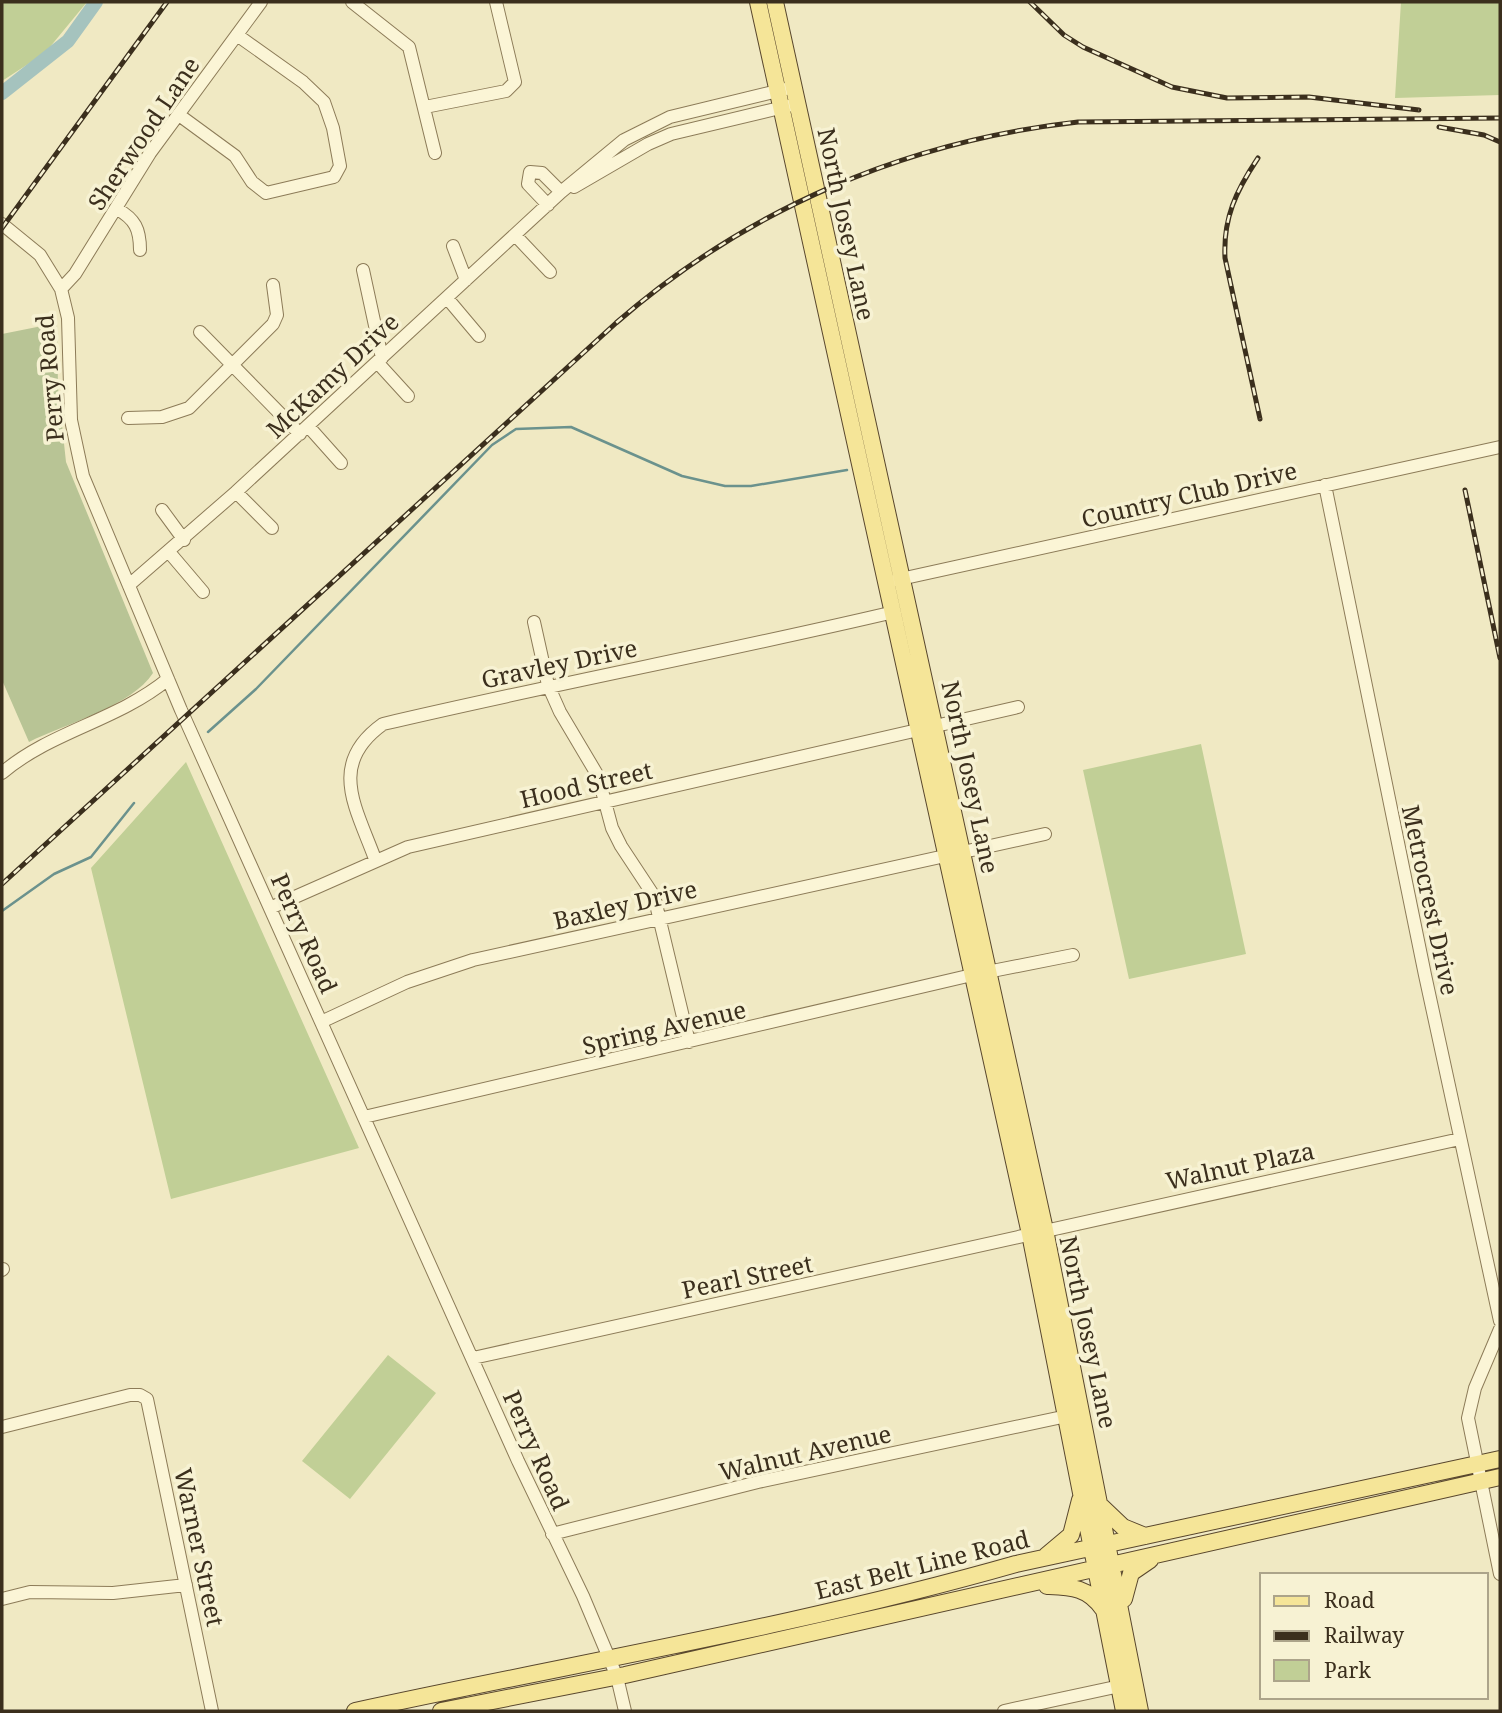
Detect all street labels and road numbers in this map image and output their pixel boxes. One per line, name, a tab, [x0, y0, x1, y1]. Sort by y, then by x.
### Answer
street label: Sherwood Lane	[79, 50, 207, 216]
street label: North Josey Lane	[810, 125, 884, 323]
street label: McKamy Drive	[259, 305, 405, 445]
street label: Perry Road	[27, 313, 71, 443]
street label: Country Club Drive	[1078, 453, 1300, 535]
street label: Gravley Drive	[478, 630, 640, 696]
street label: North Josey Lane	[934, 678, 1008, 876]
street label: Hood Street	[517, 753, 655, 815]
street label: Metrocrest Drive	[1395, 802, 1467, 998]
street label: Perry Road	[264, 868, 346, 998]
street label: Baxley Drive	[550, 871, 700, 937]
street label: Spring Avenue	[579, 992, 749, 1062]
street label: Walnut Plaza	[1163, 1133, 1317, 1197]
street label: North Josey Lane	[1052, 1233, 1126, 1431]
street label: Pearl Street	[679, 1246, 815, 1306]
street label: Perry Road	[496, 1385, 578, 1515]
street label: Walnut Avenue	[716, 1416, 894, 1488]
street label: Warner Street	[167, 1465, 233, 1629]
street label: East Belt Line Road	[811, 1521, 1033, 1607]

